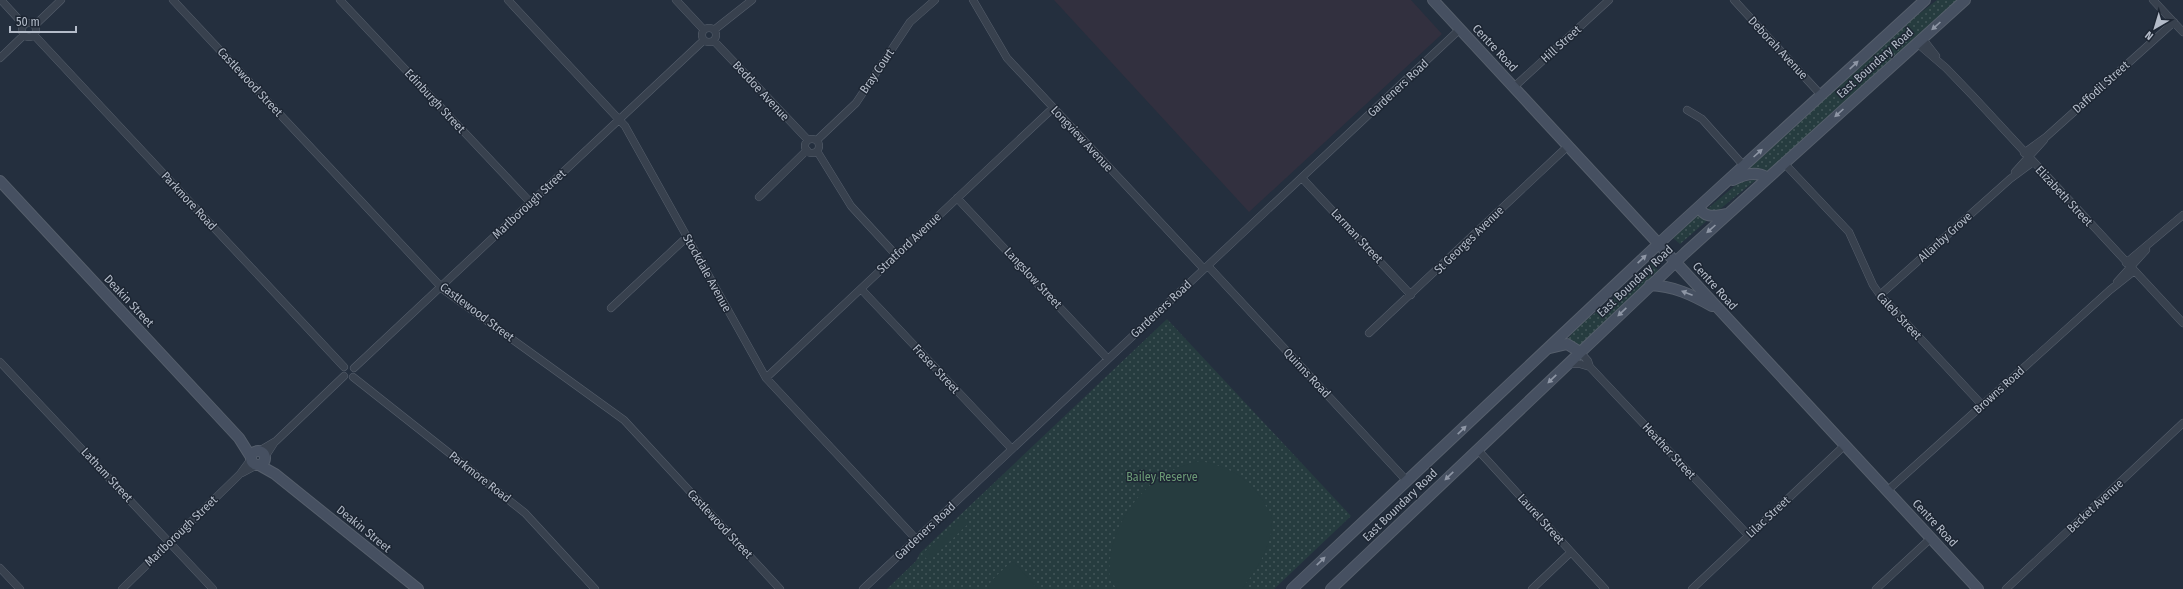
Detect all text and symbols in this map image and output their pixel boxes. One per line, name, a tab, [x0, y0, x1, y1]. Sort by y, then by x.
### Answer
scale bar	[10, 8, 76, 34]
north arrow	[2135, 8, 2175, 48]
street label: Deborah Avenue	[1745, 14, 1811, 82]
text: 50 m	[16, 15, 40, 29]
street label: Centre Road	[1470, 21, 1520, 75]
one-way arrow	[1931, 21, 1941, 31]
street label: Hill Street	[1538, 22, 1584, 66]
street label: East Boundary Road	[1834, 25, 1916, 101]
text: N	[2143, 28, 2156, 43]
street label: Castlewood Street	[215, 45, 286, 119]
street label: Bray Court	[857, 46, 897, 96]
street label: Gardeners Road	[1365, 56, 1431, 120]
street label: Beddoe Avenue	[730, 58, 792, 124]
street label: Daffodil Street	[2070, 58, 2132, 116]
one-way arrow	[1849, 60, 1859, 70]
street label: Edinburgh Street	[402, 66, 468, 136]
street label: Longview Avenue	[1048, 103, 1116, 175]
one-way arrow	[1835, 108, 1844, 117]
one-way arrow	[1753, 148, 1763, 157]
street label: Elizabeth Street	[2033, 163, 2095, 229]
street label: Marlborough Street	[489, 166, 569, 242]
street label: Parkmore Road	[159, 169, 219, 233]
street label: St Georges Avenue	[1431, 203, 1507, 277]
street label: Larman Street	[1328, 206, 1386, 266]
street label: Allanby Grove	[1915, 209, 1975, 265]
street label: Stratford Avenue	[874, 210, 944, 276]
one-way arrow	[1706, 224, 1716, 234]
street label: Stockdale Avenue	[680, 232, 734, 314]
street label: East Boundary Road	[1594, 242, 1676, 320]
street label: Langslow Street	[1001, 245, 1065, 311]
one-way arrow	[1637, 254, 1647, 264]
street label: Centre Road	[1690, 259, 1740, 313]
street label: Deakin Street	[101, 272, 157, 330]
street label: Gardeners Road	[1128, 277, 1194, 341]
street label: Castlewood Street	[437, 280, 517, 344]
street label: Caleb Street	[1874, 289, 1924, 343]
one-way arrow	[1681, 290, 1693, 296]
one-way arrow	[1617, 307, 1627, 317]
street label: Fraser Street	[910, 342, 962, 397]
street label: Quinns Road	[1281, 345, 1333, 401]
street label: Browns Road	[1971, 363, 2027, 417]
one-way arrow	[1547, 374, 1557, 383]
street label: Heather Street	[1639, 420, 1699, 482]
one-way arrow	[1457, 425, 1467, 435]
street label: Latham Street	[78, 445, 136, 505]
street label: Parkmore Road	[446, 449, 514, 505]
street label: East Boundary Road	[1360, 466, 1440, 544]
park label: Bailey Reserve	[1126, 470, 1198, 484]
one-way arrow	[1444, 471, 1454, 481]
street label: Becket Avenue	[2064, 476, 2126, 536]
street label: Castlewood Street	[685, 487, 756, 561]
street label: Laurel Street	[1515, 491, 1567, 547]
street label: Marlborough Street	[142, 493, 220, 569]
street label: Lilac Street	[1743, 493, 1793, 541]
street label: Centre Road	[1910, 496, 1960, 550]
street label: Gardeners Road	[892, 499, 958, 563]
street label: Deakin Street	[334, 503, 394, 555]
one-way arrow	[1316, 556, 1326, 566]

